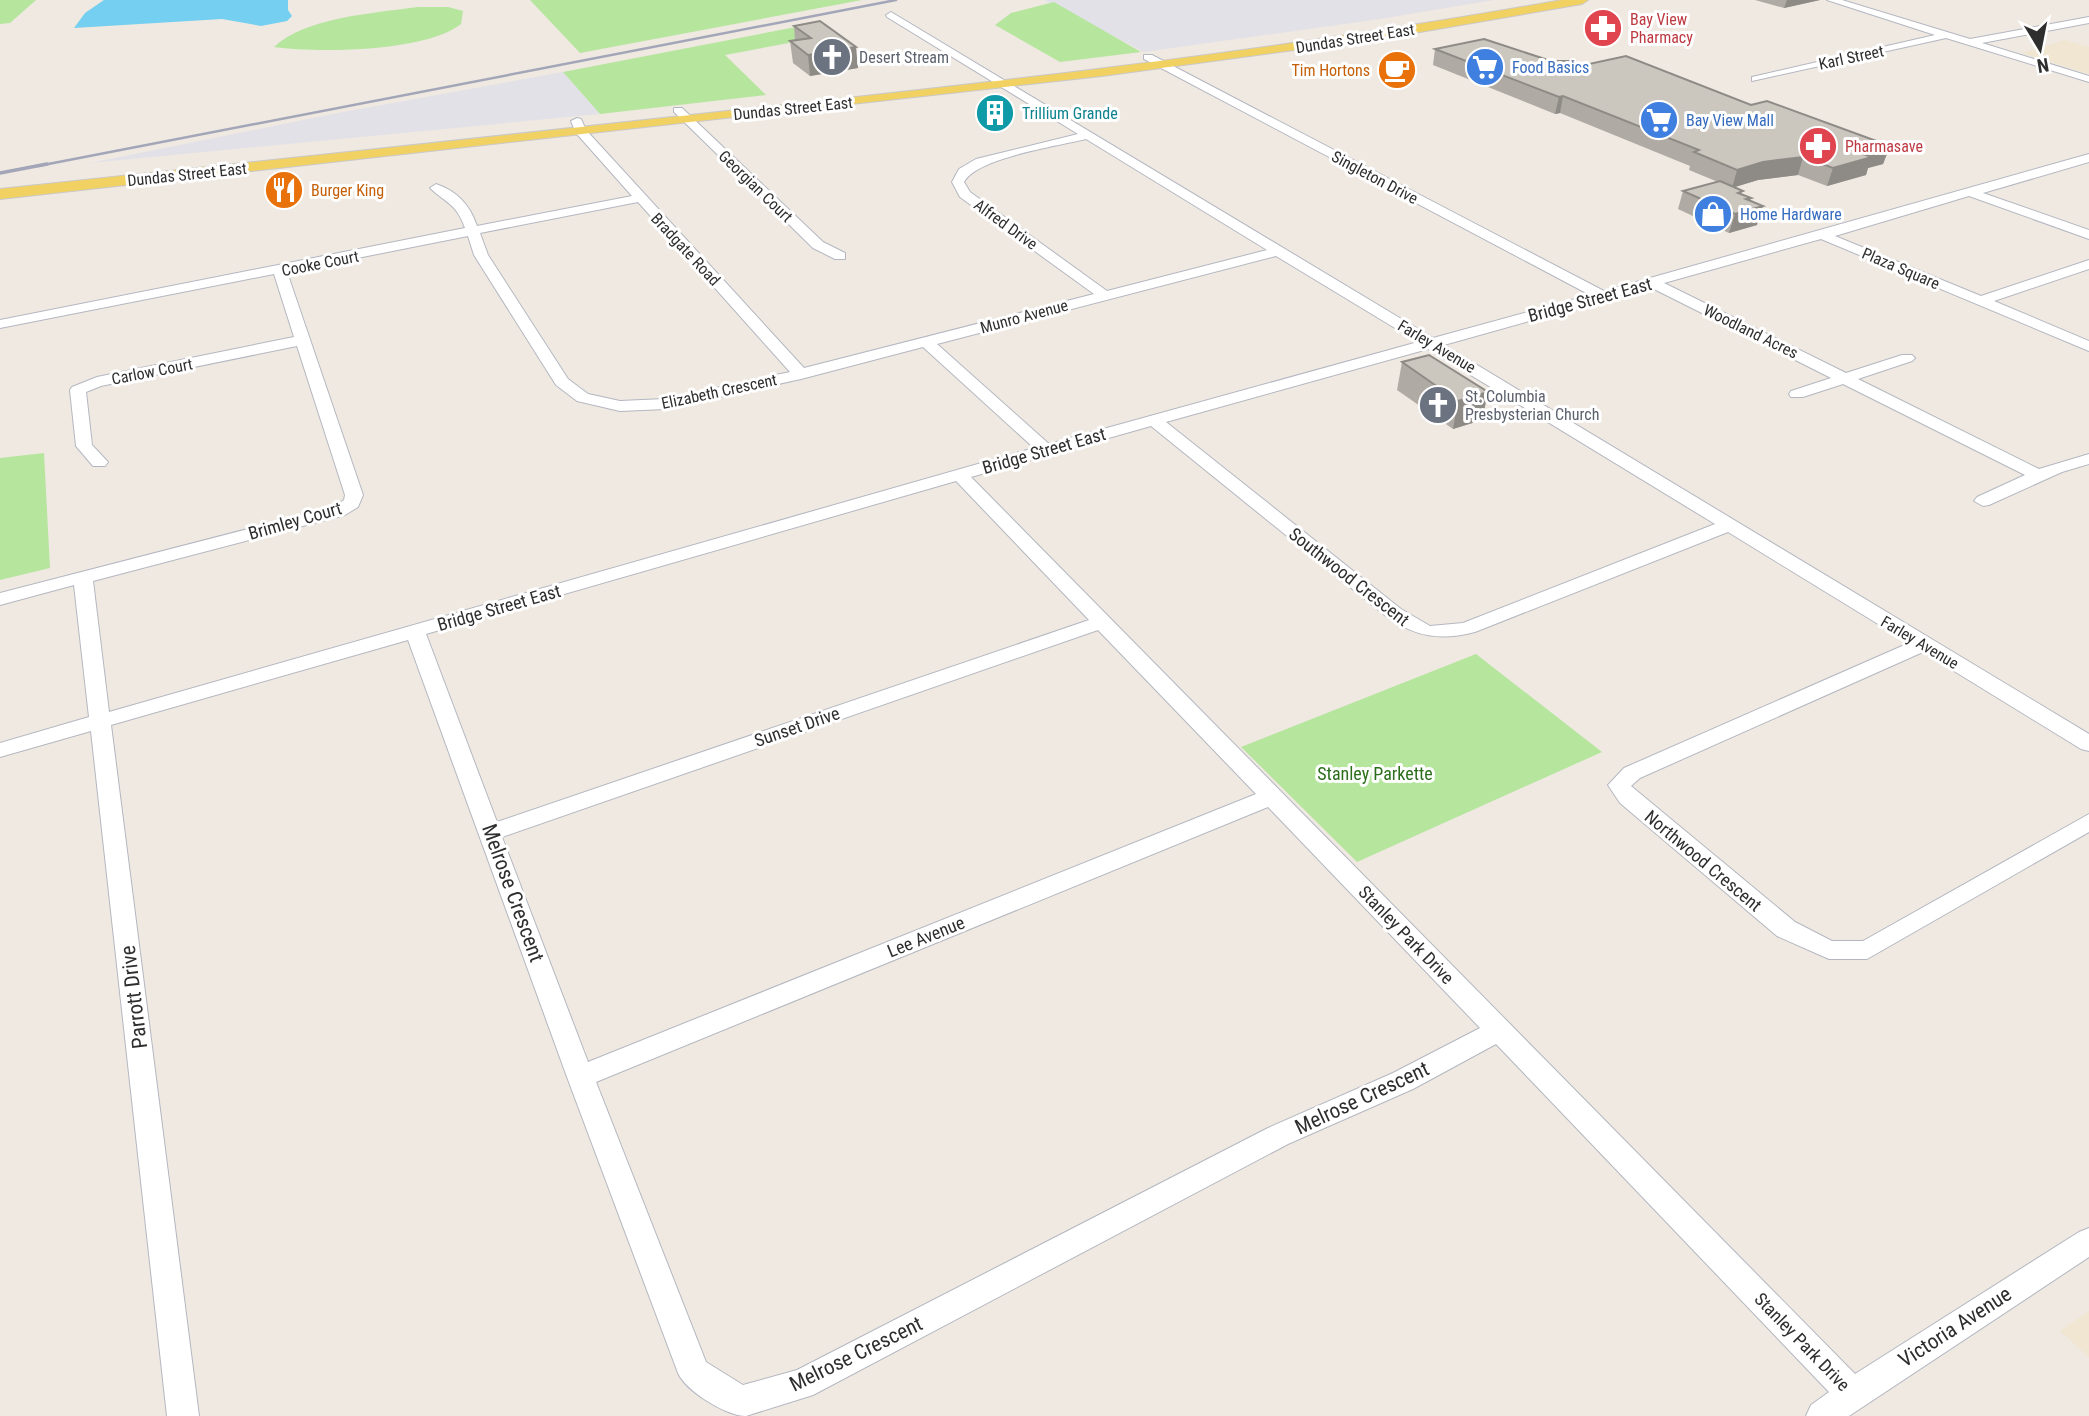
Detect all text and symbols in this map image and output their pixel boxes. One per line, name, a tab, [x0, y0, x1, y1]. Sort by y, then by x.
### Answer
pharmacy icon: Bay View Pharmacy	[1582, 7, 1624, 49]
place label: Bay View Pharmacy	[1630, 10, 1693, 47]
north arrow	[2005, 14, 2075, 84]
street label: Dundas Street East	[1294, 20, 1416, 57]
church icon: Desert Stream	[811, 36, 853, 78]
street label: Karl Street	[1817, 41, 1886, 74]
supermarket icon: Food Basics	[1464, 46, 1506, 88]
place label: Desert Stream	[859, 48, 949, 67]
cafe icon: Tim Hortons	[1376, 49, 1418, 91]
text: N	[2035, 53, 2051, 78]
place label: Food Basics	[1512, 58, 1589, 77]
place label: Tim Hortons	[1291, 61, 1370, 80]
building icon: Trillium Grande	[974, 92, 1016, 134]
street label: Dundas Street East	[732, 93, 854, 124]
supermarket icon: Bay View Mall	[1638, 99, 1680, 141]
place label: Trillium Grande	[1022, 104, 1118, 123]
place label: Bay View Mall	[1686, 111, 1774, 130]
pharmacy icon: Pharmasave	[1797, 125, 1839, 167]
place label: Pharmasave	[1845, 137, 1923, 156]
street label: Georgian Court	[715, 146, 797, 226]
street label: Singleton Drive	[1328, 147, 1421, 208]
street label: Dundas Street East	[126, 159, 248, 190]
restaurant icon: Burger King	[263, 169, 305, 211]
place label: Burger King	[311, 181, 384, 200]
shop icon: Home Hardware	[1692, 193, 1734, 235]
street label: Alfred Drive	[970, 195, 1041, 254]
place label: Home Hardware	[1740, 205, 1842, 224]
street label: Bradgate Road	[647, 209, 724, 290]
street label: Plaza Square	[1859, 244, 1942, 293]
street label: Cooke Court	[280, 247, 361, 280]
street label: Bridge Street East	[1526, 273, 1654, 326]
street label: Munro Avenue	[978, 296, 1070, 337]
street label: Woodland Acres	[1700, 300, 1801, 363]
street label: Farley Avenue	[1394, 316, 1479, 377]
street label: Carlow Court	[110, 354, 195, 389]
street label: Elizabeth Crescent	[660, 370, 779, 413]
church icon: St. Columbia Presbysterian Church	[1417, 384, 1459, 426]
place label: St. Columbia Presbysterian Church	[1465, 387, 1599, 424]
street label: Bridge Street East	[980, 423, 1108, 478]
street label: Brimley Court	[246, 497, 344, 544]
street label: Southwood Crescent	[1285, 523, 1414, 630]
street label: Bridge Street East	[435, 580, 563, 635]
street label: Farley Avenue	[1877, 612, 1962, 673]
street label: Sunset Drive	[751, 702, 842, 751]
park label: Stanley Parkette	[1317, 763, 1433, 784]
street label: Northwood Crescent	[1641, 806, 1766, 916]
street label: Melrose Crescent	[477, 821, 549, 965]
street label: Stanley Park Drive	[1354, 881, 1458, 988]
street label: Lee Avenue	[884, 912, 967, 962]
street label: Parrott Drive	[116, 944, 152, 1050]
street label: Melrose Crescent	[1291, 1056, 1433, 1140]
street label: Victoria Avenue	[1894, 1282, 2016, 1372]
street label: Stanley Park Drive	[1750, 1288, 1854, 1395]
street label: Melrose Crescent	[786, 1311, 926, 1397]

